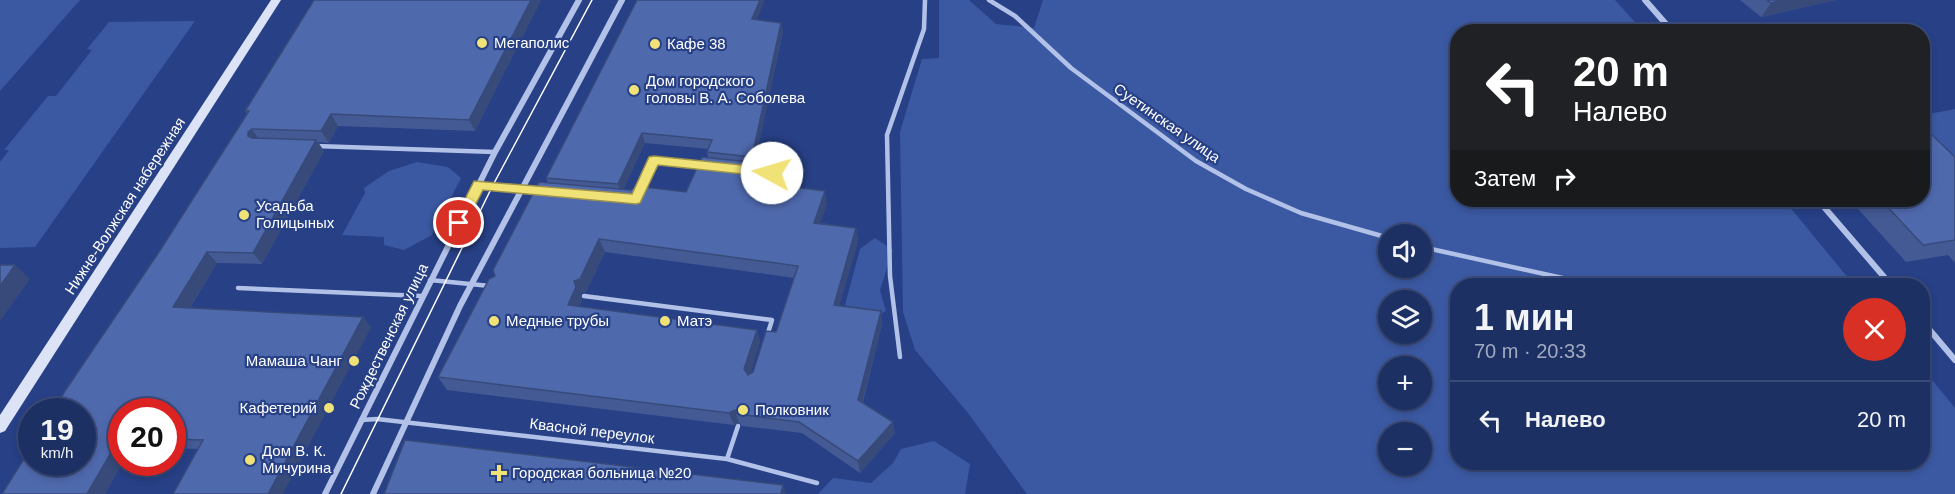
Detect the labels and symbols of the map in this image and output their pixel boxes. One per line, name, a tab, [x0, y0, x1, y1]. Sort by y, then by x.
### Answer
place label: Мегаполис	[494, 34, 570, 51]
place label: Кафе 38	[667, 35, 726, 52]
marker: Мегаполис	[475, 36, 489, 50]
marker: Кафе 38	[648, 37, 662, 51]
place label: Дом городского головы В. А. Соболева	[646, 72, 806, 106]
street label: Суетинская улица	[1111, 80, 1224, 166]
marker: Дом городского головы В. А. Соболева	[627, 83, 641, 97]
street label: Нижне-Волжская набережная	[61, 114, 188, 297]
position arrow	[740, 141, 804, 205]
place label: Усадьба Голицыных	[256, 197, 335, 231]
pin	[433, 197, 484, 248]
marker: Усадьба Голицыных	[237, 208, 251, 222]
street label: Рождественская улица	[346, 260, 431, 411]
place label: Медные трубы	[506, 312, 609, 329]
place label: Матэ	[677, 312, 713, 329]
marker: Медные трубы	[487, 314, 501, 328]
marker: Матэ	[658, 314, 672, 328]
place label: Мамаша Чанг	[246, 352, 343, 369]
marker: Мамаша Чанг	[347, 354, 361, 368]
speed limit sign: 20	[108, 398, 186, 476]
place label: Кафетерий	[240, 399, 317, 416]
marker: Кафетерий	[322, 401, 336, 415]
place label: Полковник	[755, 401, 829, 418]
marker: Полковник	[736, 403, 750, 417]
street label: Квасной переулок	[529, 414, 656, 447]
place label: Дом В. К. Мичурина	[262, 442, 332, 476]
marker: Дом В. К. Мичурина	[243, 453, 257, 467]
marker: Городская больница №20	[490, 464, 508, 482]
place label: Городская больница №20	[512, 464, 691, 481]

